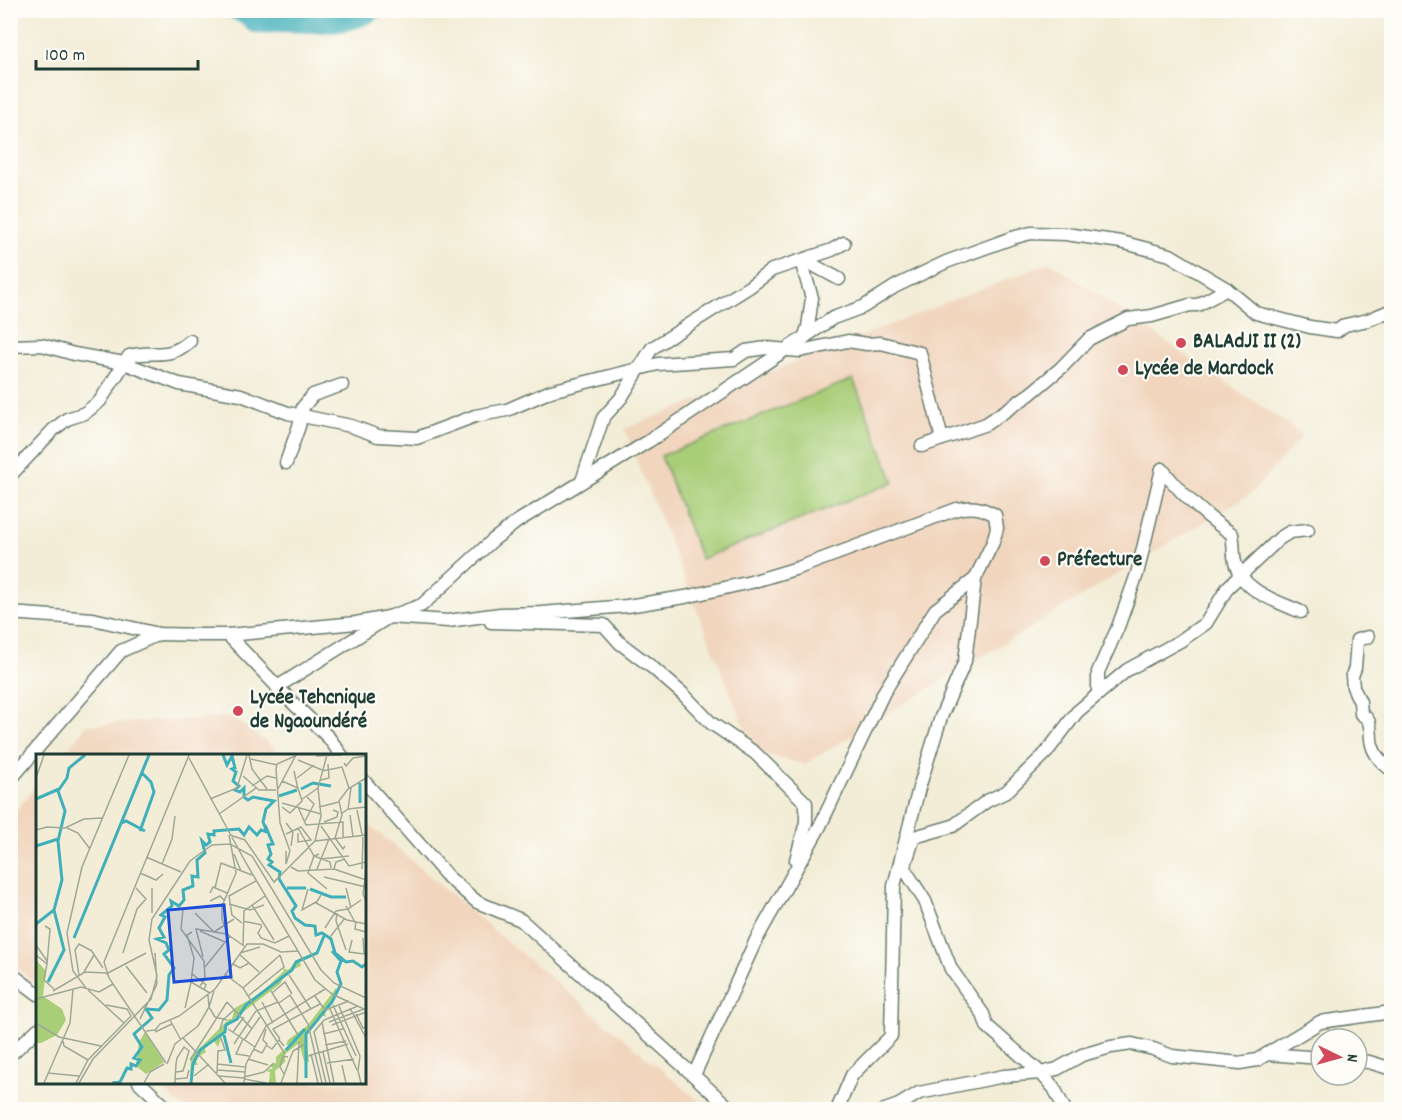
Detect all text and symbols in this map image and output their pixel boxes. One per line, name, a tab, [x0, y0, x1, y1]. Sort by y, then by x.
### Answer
scale bar	[36, 33, 198, 71]
text: 100 m	[45, 44, 85, 69]
place label: BALAdJI II (2)	[1193, 328, 1301, 358]
marker: BALAdJI II (2)	[1174, 336, 1188, 350]
place label: Lycée de Mardock	[1135, 355, 1274, 385]
marker: Lycée de Mardock	[1116, 363, 1130, 377]
place label: Préfecture	[1057, 546, 1142, 576]
marker: Préfecture	[1038, 554, 1052, 568]
place label: Lycée Tehcnique de Ngaoundéré	[250, 684, 376, 738]
marker: Lycée Tehcnique de Ngaoundéré	[231, 704, 245, 718]
inset map	[36, 754, 366, 1084]
north arrow	[1309, 1027, 1369, 1087]
text: N	[1340, 1053, 1363, 1063]

